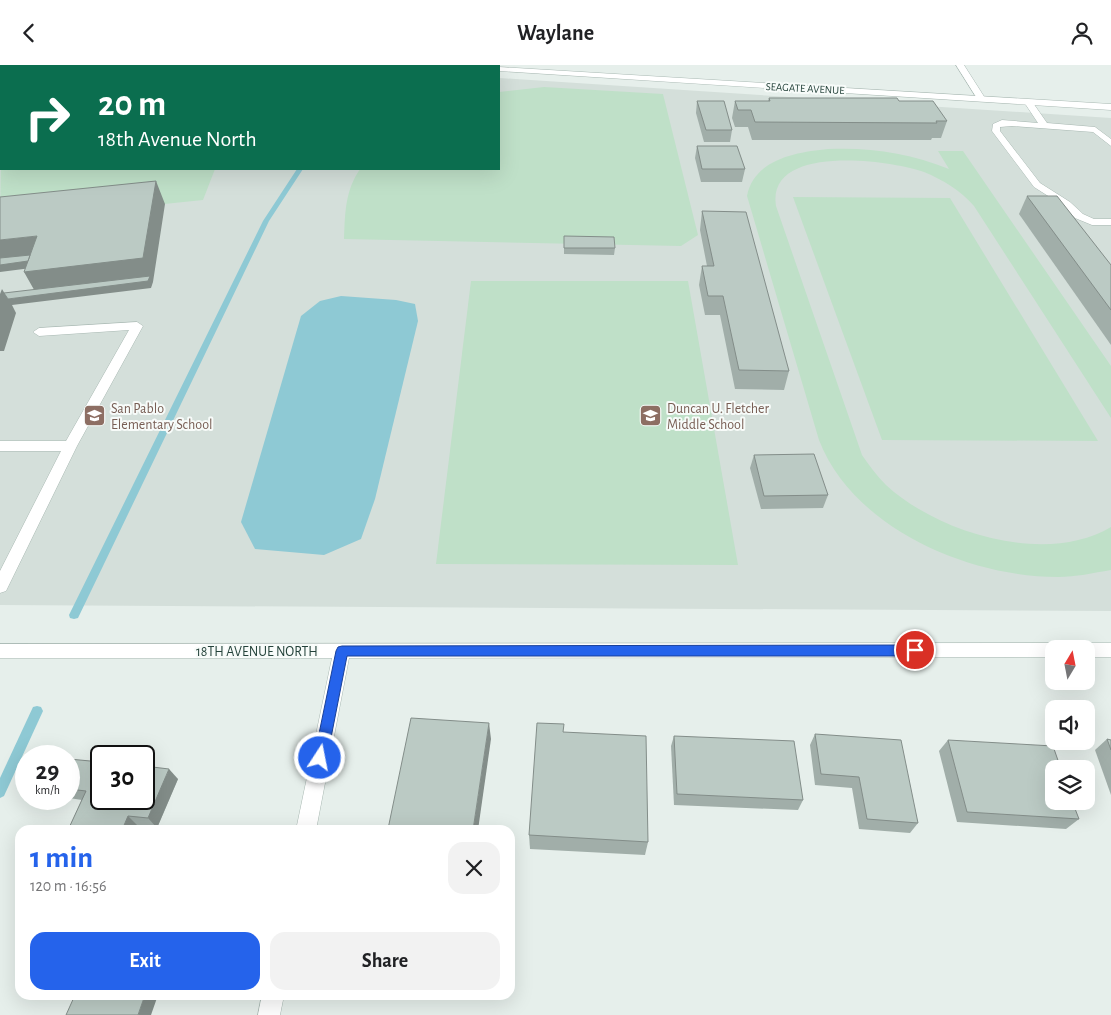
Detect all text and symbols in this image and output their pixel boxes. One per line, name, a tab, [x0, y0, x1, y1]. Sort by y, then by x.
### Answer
icon: back	[15, 19, 43, 47]
icon: person	[1068, 19, 1096, 47]
text: Waylane	[517, 22, 594, 44]
street label: SEAGATE AVENUE	[765, 81, 845, 96]
icon: right	[15, 85, 80, 150]
text: 20 m	[98, 87, 166, 122]
text: 18th Avenue North	[98, 128, 257, 150]
place label: San Pablo Elementary School	[111, 402, 213, 432]
place label: Duncan U. Fletcher Middle School	[667, 402, 770, 432]
school or university icon: San Pablo Elementary School	[83, 404, 107, 428]
school or university icon: Duncan U. Fletcher Middle School	[639, 404, 663, 428]
pin	[894, 629, 936, 671]
icon: arrive	[901, 636, 929, 664]
north arrow	[1045, 640, 1095, 690]
map controls	[1045, 640, 1095, 810]
street label: 18TH AVENUE NORTH	[196, 645, 318, 659]
button: sound	[1045, 700, 1095, 750]
position arrow	[293, 731, 345, 783]
speed limit sign: 30	[90, 745, 155, 810]
text: 29	[36, 759, 59, 784]
button: layers	[1045, 760, 1095, 810]
text: km/h	[35, 784, 60, 796]
button: close	[448, 842, 500, 894]
text: 1 min	[30, 843, 93, 873]
text: 120 m · 16:56	[30, 878, 107, 894]
button: Exit	[30, 932, 260, 990]
button: Share	[270, 932, 500, 990]

